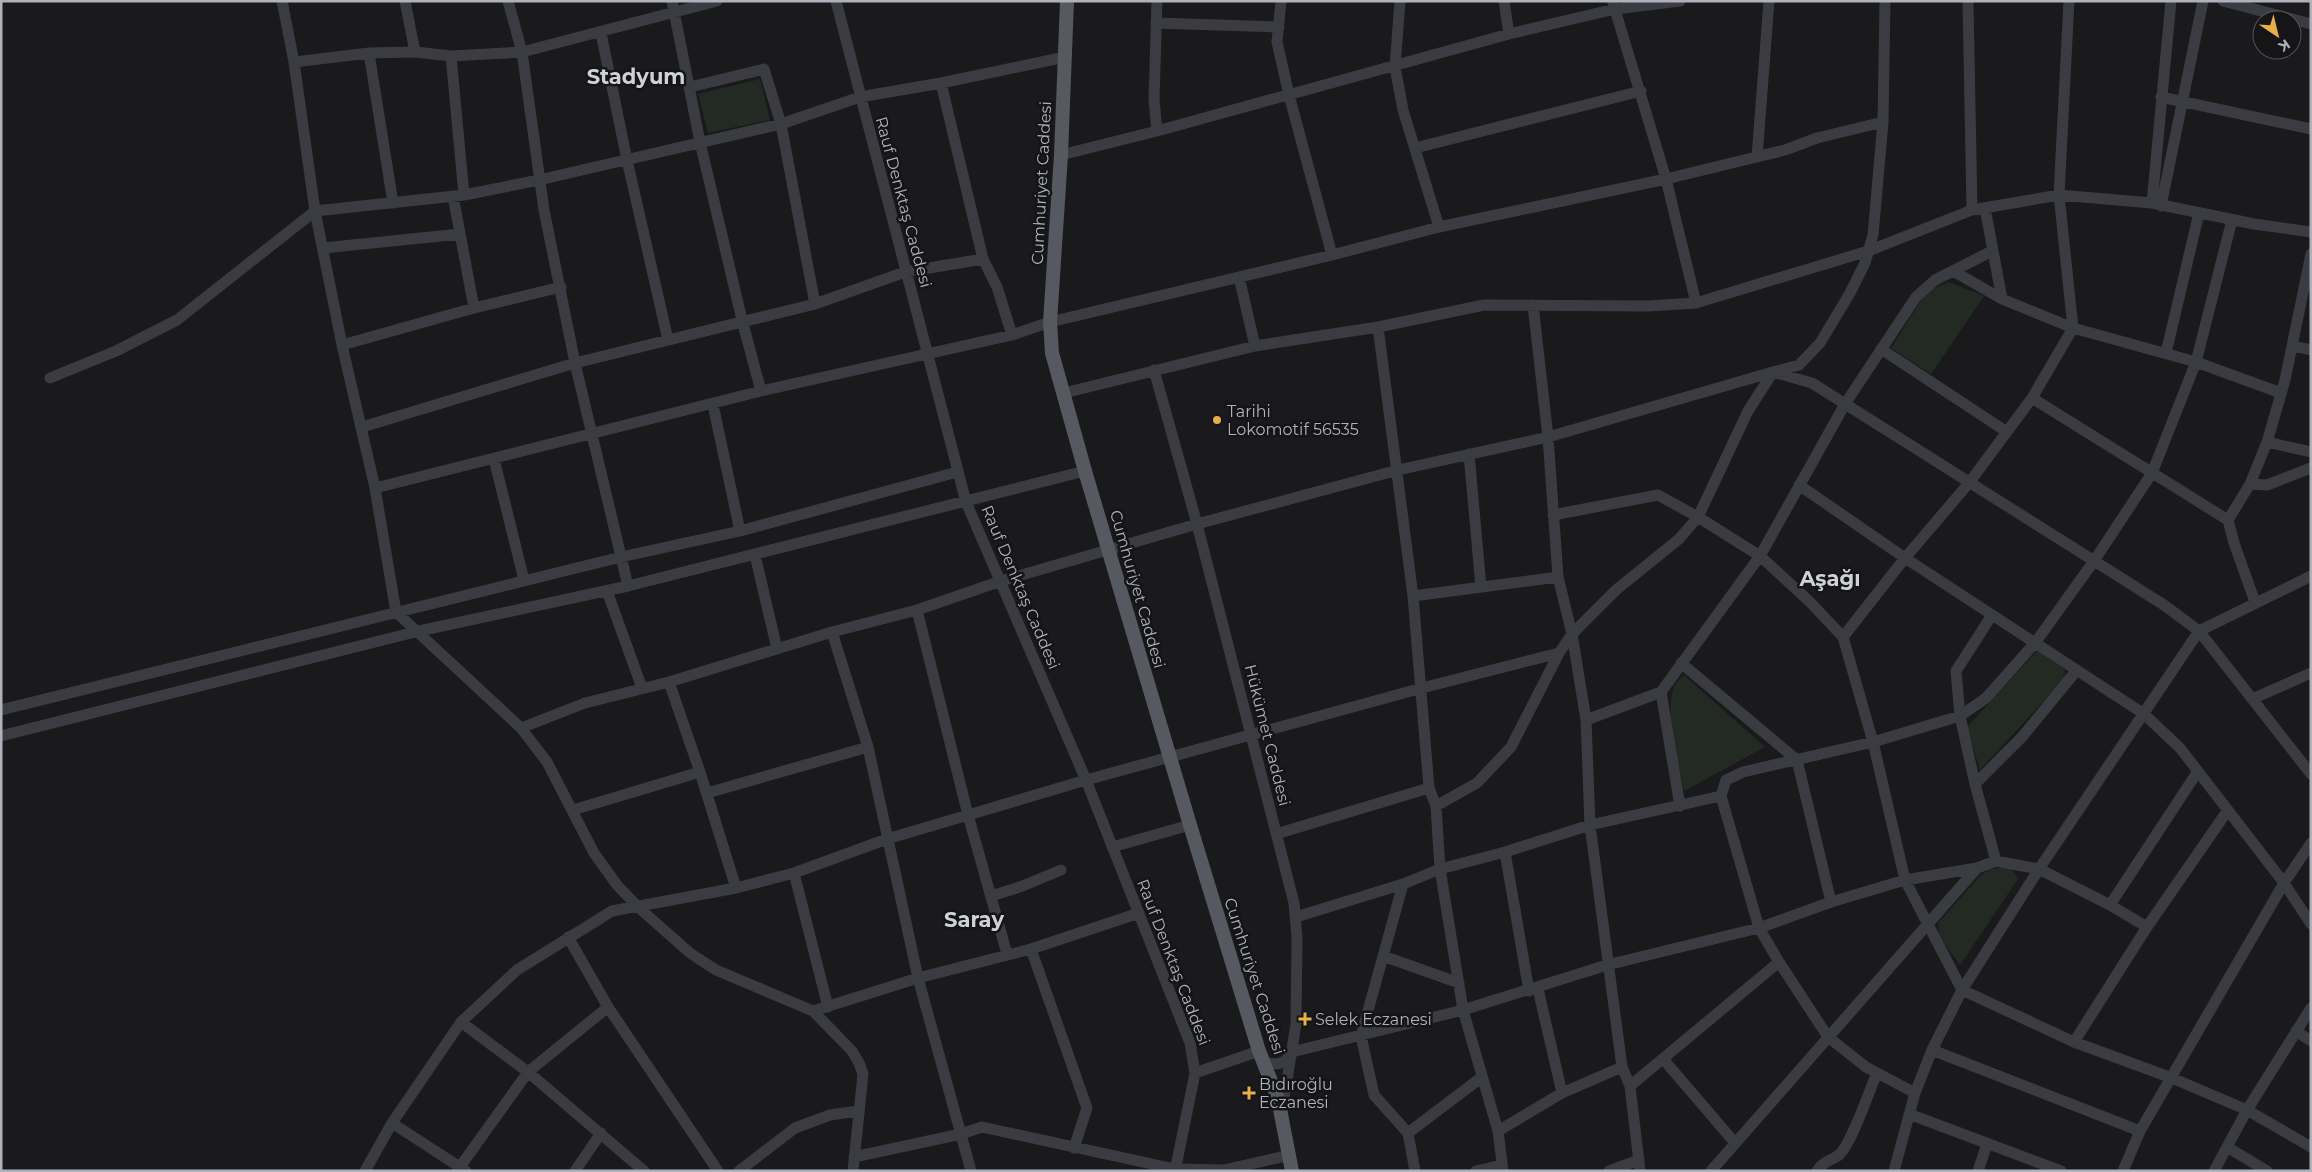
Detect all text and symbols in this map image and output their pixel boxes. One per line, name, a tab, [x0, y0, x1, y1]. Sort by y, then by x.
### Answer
north arrow	[2252, 10, 2302, 60]
text: K	[2275, 35, 2294, 56]
district label: Stadyum	[587, 64, 685, 89]
street label: Cumhuriyet Caddesi	[1028, 101, 1055, 265]
street label: Rauf Denktaş Caddesi	[872, 115, 936, 290]
place label: Tarihi Lokomotif 56535	[1227, 402, 1359, 439]
marker: Tarihi Lokomotif 56535	[1211, 414, 1223, 426]
street label: Rauf Denktaş Caddesi	[977, 502, 1064, 672]
street label: Cumhuriyet Caddesi	[1106, 508, 1169, 670]
district label: Aşağı	[1798, 566, 1861, 591]
street label: Hükümet Caddesi	[1241, 662, 1294, 808]
street label: Rauf Denktaş Caddesi	[1133, 876, 1214, 1048]
street label: Cumhuriyet Caddesi	[1220, 895, 1289, 1057]
district label: Saray	[944, 907, 1004, 932]
place label: Selek Eczanesi	[1315, 1010, 1432, 1029]
marker: Selek Eczanesi	[1299, 1013, 1311, 1025]
place label: Bıdıroğlu Eczanesi	[1259, 1075, 1333, 1112]
marker: Bıdıroğlu Eczanesi	[1243, 1087, 1255, 1099]

